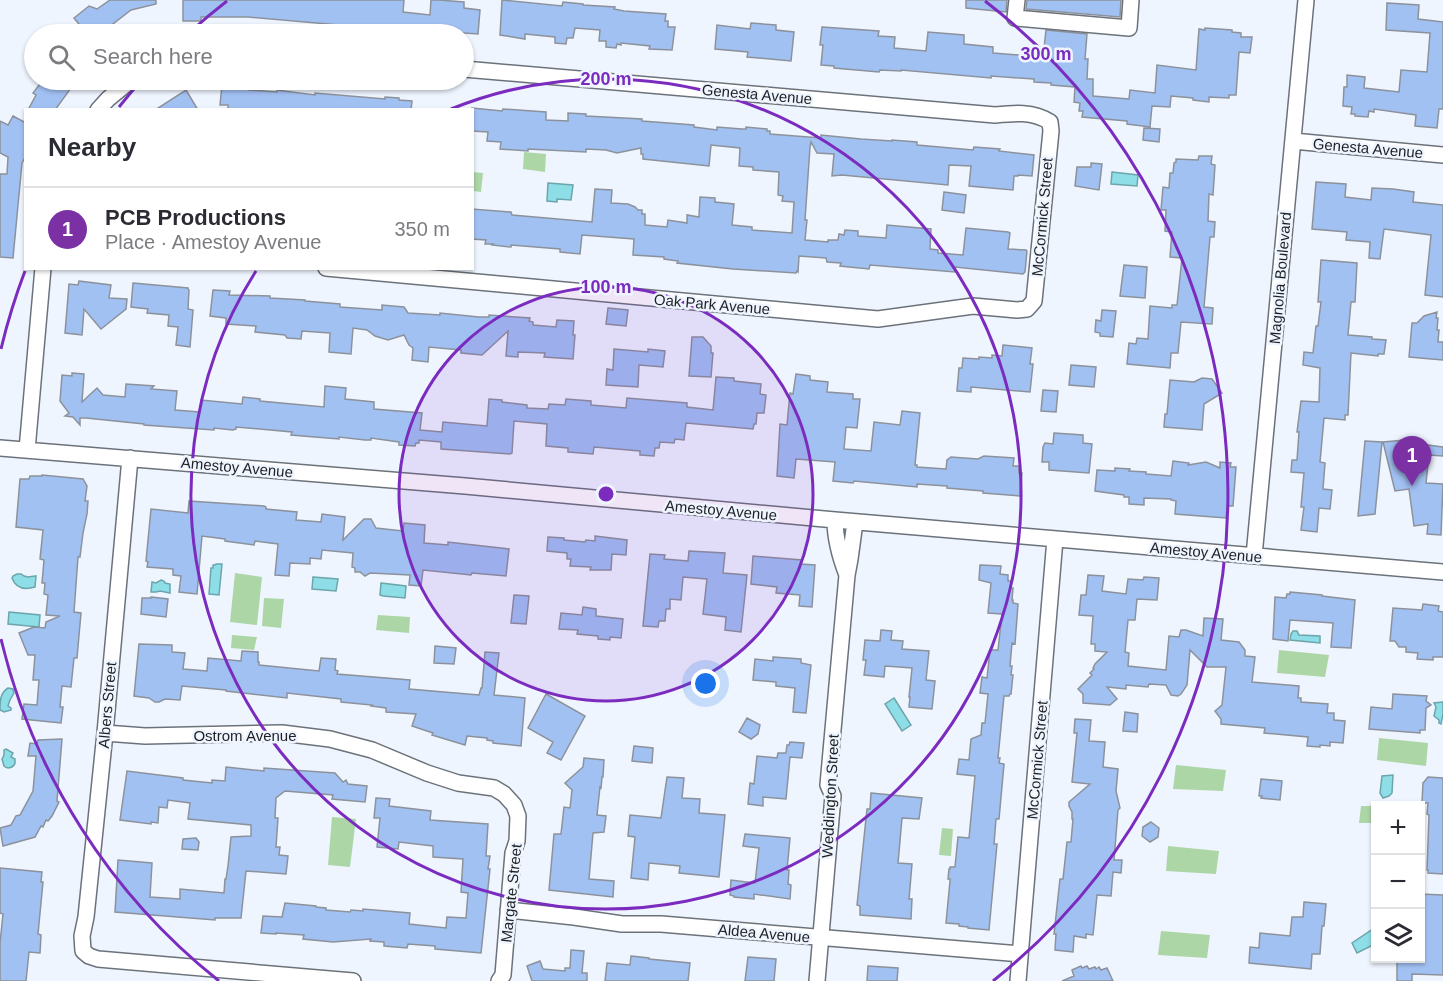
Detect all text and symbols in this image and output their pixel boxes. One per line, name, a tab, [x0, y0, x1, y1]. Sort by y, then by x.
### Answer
search box	[24, 24, 474, 90]
icon: search	[45, 41, 78, 74]
text: Search here	[93, 44, 213, 69]
text: 300 m	[1020, 44, 1072, 64]
text: 200 m	[580, 69, 632, 89]
street label: Genesta Avenue	[701, 81, 813, 107]
text: Nearby	[48, 132, 136, 162]
street label: Genesta Avenue	[1312, 135, 1424, 161]
street label: McCormick Street	[1028, 156, 1056, 277]
text: PCB Productions	[105, 205, 286, 230]
street label: Magnolia Boulevard	[1266, 211, 1294, 345]
text: 1	[62, 218, 73, 240]
text: 350 m	[394, 218, 450, 240]
text: Place · Amestoy Avenue	[105, 231, 321, 253]
text: 100 m	[580, 277, 632, 297]
street label: Oak Park Avenue	[653, 290, 771, 318]
pin: 1	[1392, 436, 1432, 486]
street label: Amestoy Avenue	[180, 454, 294, 480]
centre of rings	[596, 484, 616, 504]
street label: Amestoy Avenue	[664, 497, 778, 523]
street label: Amestoy Avenue	[1149, 539, 1263, 565]
street label: Albers Street	[95, 660, 119, 749]
your location	[691, 669, 720, 698]
street label: McCormick Street	[1023, 699, 1051, 820]
street label: Ostrom Avenue	[193, 727, 297, 744]
street label: Weddington Street	[818, 733, 842, 858]
map controls	[1371, 801, 1425, 963]
button: +	[1371, 801, 1425, 855]
street label: Margate Street	[497, 842, 525, 943]
button: −	[1371, 855, 1425, 909]
button: layers	[1371, 909, 1425, 963]
street label: Aldea Avenue	[717, 921, 811, 945]

